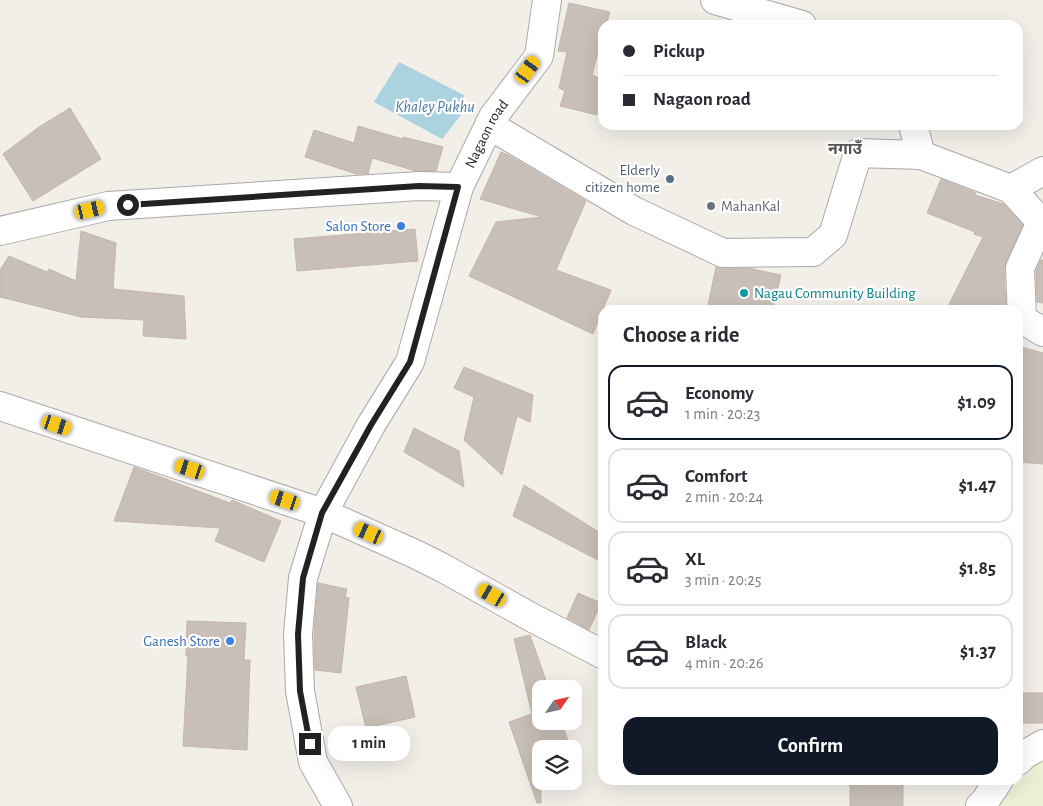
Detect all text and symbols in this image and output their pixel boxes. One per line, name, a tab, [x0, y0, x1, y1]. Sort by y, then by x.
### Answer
text: Pickup	[653, 42, 705, 61]
car	[513, 53, 542, 87]
text: Nagaon road	[653, 90, 751, 109]
street label: Nagaon road	[462, 97, 511, 170]
water label: Khaley Pukhu	[395, 99, 475, 115]
district label: नगाउँ	[828, 139, 863, 157]
place label: Elderly citizen home	[585, 163, 661, 195]
marker: Elderly citizen home	[664, 173, 676, 185]
route start	[117, 194, 139, 216]
car	[73, 199, 106, 221]
place label: MahanKal	[721, 199, 780, 214]
marker: MahanKal	[705, 200, 717, 212]
place label: Salon Store	[326, 219, 391, 234]
marker: Salon Store	[395, 220, 407, 232]
place label: Nagau Community Building	[754, 286, 916, 301]
marker: Nagau Community Building	[738, 287, 750, 299]
text: Choose a ride	[623, 324, 739, 346]
icon: car	[625, 380, 670, 425]
text: Economy	[685, 384, 754, 403]
text: $1.09	[957, 393, 996, 412]
text: 1 min · 20:23	[685, 406, 760, 422]
car	[40, 413, 73, 437]
car	[173, 457, 206, 481]
icon: car	[625, 463, 670, 508]
text: Comfort	[685, 467, 747, 486]
text: $1.47	[958, 476, 996, 495]
car	[268, 488, 301, 512]
text: 2 min · 20:24	[685, 489, 763, 505]
car	[352, 520, 385, 546]
icon: car	[625, 546, 670, 591]
text: XL	[685, 550, 705, 569]
text: $1.85	[959, 559, 996, 578]
text: 3 min · 20:25	[685, 572, 761, 588]
car	[475, 581, 508, 609]
icon: car	[625, 629, 670, 674]
text: Black	[685, 633, 727, 652]
place label: Ganesh Store	[143, 634, 220, 649]
marker: Ganesh Store	[224, 635, 236, 647]
text: $1.37	[960, 642, 996, 661]
text: 4 min · 20:26	[685, 655, 763, 671]
north arrow	[532, 680, 582, 730]
map controls	[532, 680, 582, 790]
button: Confirm	[623, 717, 998, 775]
callout: 1 min	[328, 726, 410, 762]
route end	[299, 733, 321, 755]
text: 1 min	[352, 735, 386, 751]
button: layers	[532, 740, 582, 790]

